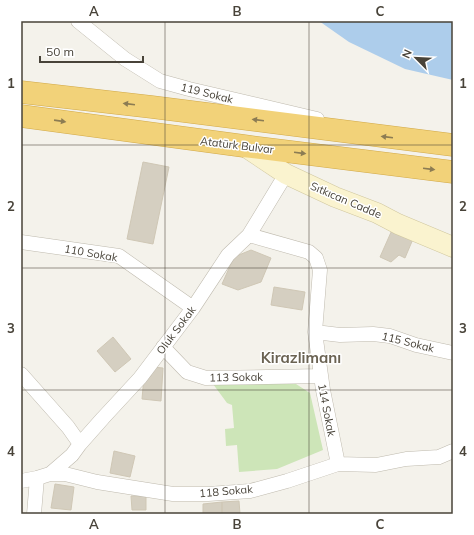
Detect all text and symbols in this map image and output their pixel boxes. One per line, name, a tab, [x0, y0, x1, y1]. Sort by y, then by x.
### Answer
text: A	[89, 3, 99, 19]
text: B	[233, 3, 242, 19]
text: C	[376, 3, 385, 19]
scale bar	[40, 38, 143, 64]
north arrow	[396, 38, 436, 78]
text: 50 m	[46, 44, 74, 59]
text: N	[399, 47, 415, 61]
text: 1	[7, 75, 15, 91]
text: 1	[459, 75, 467, 91]
street label: 119 Sokak	[179, 80, 235, 106]
one-way arrow	[123, 101, 135, 108]
one-way arrow	[251, 117, 264, 124]
one-way arrow	[54, 118, 66, 124]
street label: Atatürk Bulvar	[199, 134, 275, 156]
one-way arrow	[380, 134, 393, 140]
one-way arrow	[293, 150, 306, 156]
one-way arrow	[422, 166, 435, 172]
street label: Sıtkıcan Cadde	[308, 179, 384, 221]
text: 2	[7, 198, 15, 214]
text: 2	[459, 198, 467, 214]
street label: 110 Sokak	[63, 241, 119, 265]
street label: Oluk Sokak	[153, 303, 199, 357]
text: 3	[7, 320, 15, 336]
text: 3	[459, 320, 467, 336]
street label: 115 Sokak	[380, 329, 436, 355]
district label: Kirazlimanı	[261, 348, 341, 367]
street label: 113 Sokak	[209, 370, 263, 384]
street label: 114 Sokak	[315, 382, 339, 438]
text: 4	[7, 443, 15, 459]
text: 4	[459, 443, 467, 459]
street label: 118 Sokak	[199, 482, 254, 500]
text: A	[89, 516, 99, 532]
text: B	[233, 516, 242, 532]
text: C	[376, 516, 385, 532]

